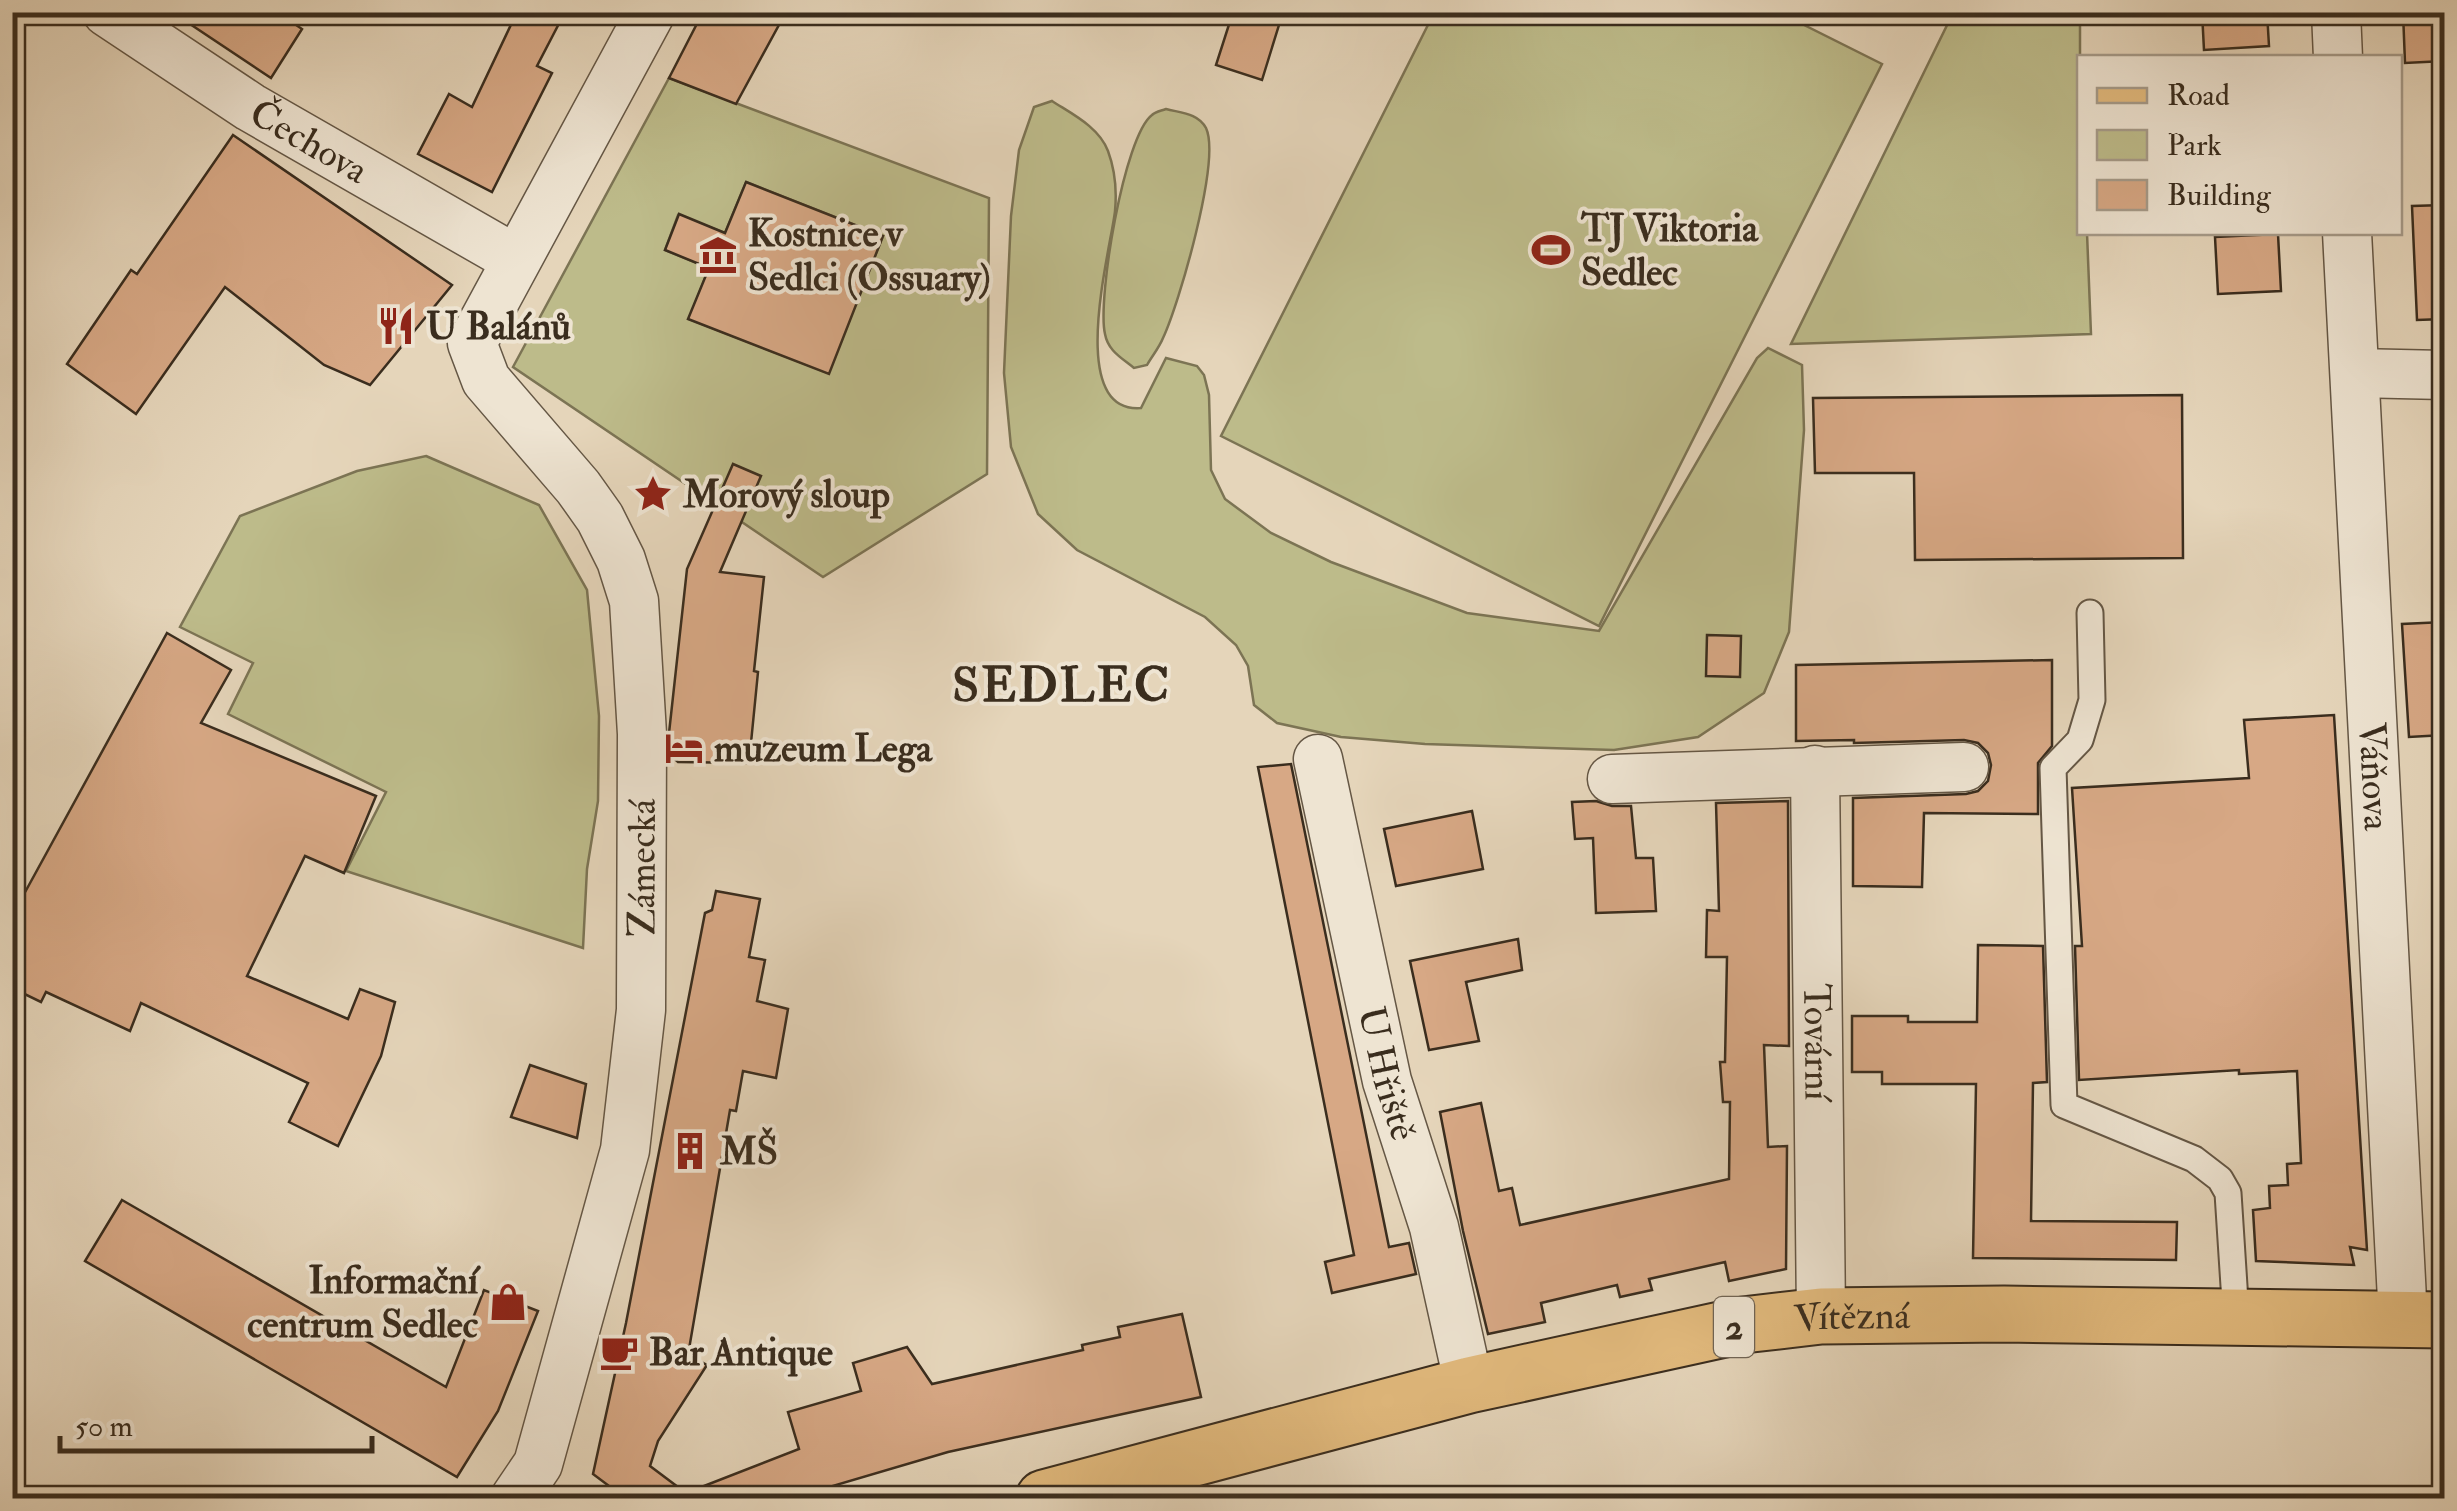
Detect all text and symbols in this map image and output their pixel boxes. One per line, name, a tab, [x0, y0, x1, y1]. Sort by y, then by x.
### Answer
legend	[2077, 55, 2402, 235]
text: Road	[2167, 77, 2230, 114]
street label: Čechova	[241, 88, 377, 195]
text: Park	[2167, 127, 2222, 164]
text: Building	[2167, 177, 2272, 214]
place label: TJ Viktoria Sedlec	[1580, 205, 1759, 297]
place label: Kostnice v Sedlci (Ossuary)	[748, 210, 991, 302]
sports icon: TJ Viktoria Sedlec	[1530, 229, 1572, 271]
museum icon: Kostnice v Sedlci (Ossuary)	[697, 234, 739, 276]
place label: U Balánů	[426, 303, 571, 351]
restaurant icon: U Balánů	[375, 305, 417, 347]
place label: Morový sloup	[682, 471, 890, 519]
place icon: Morový sloup	[632, 473, 674, 515]
district label: SEDLEC	[952, 656, 1172, 716]
street label: Váňova	[2347, 721, 2401, 832]
place label: muzeum Lega	[714, 725, 933, 773]
hotel icon: muzeum Lega	[663, 727, 705, 769]
street label: Zámecká	[618, 798, 667, 937]
street label: Tovární	[1792, 983, 1842, 1104]
street label: U Hřiště	[1347, 1002, 1428, 1147]
place label: MŠ	[719, 1127, 778, 1176]
building icon: MŠ	[669, 1130, 711, 1172]
place label: Informační centrum Sedlec	[247, 1257, 481, 1349]
shop icon: Informační centrum Sedlec	[487, 1281, 529, 1323]
street label: Vítězná	[1792, 1292, 1911, 1344]
road number: 2	[1714, 1297, 1754, 1357]
place label: Bar Antique	[649, 1329, 833, 1377]
cafe icon: Bar Antique	[598, 1331, 640, 1373]
scale bar	[60, 1391, 372, 1453]
text: 50 m	[75, 1408, 133, 1445]

